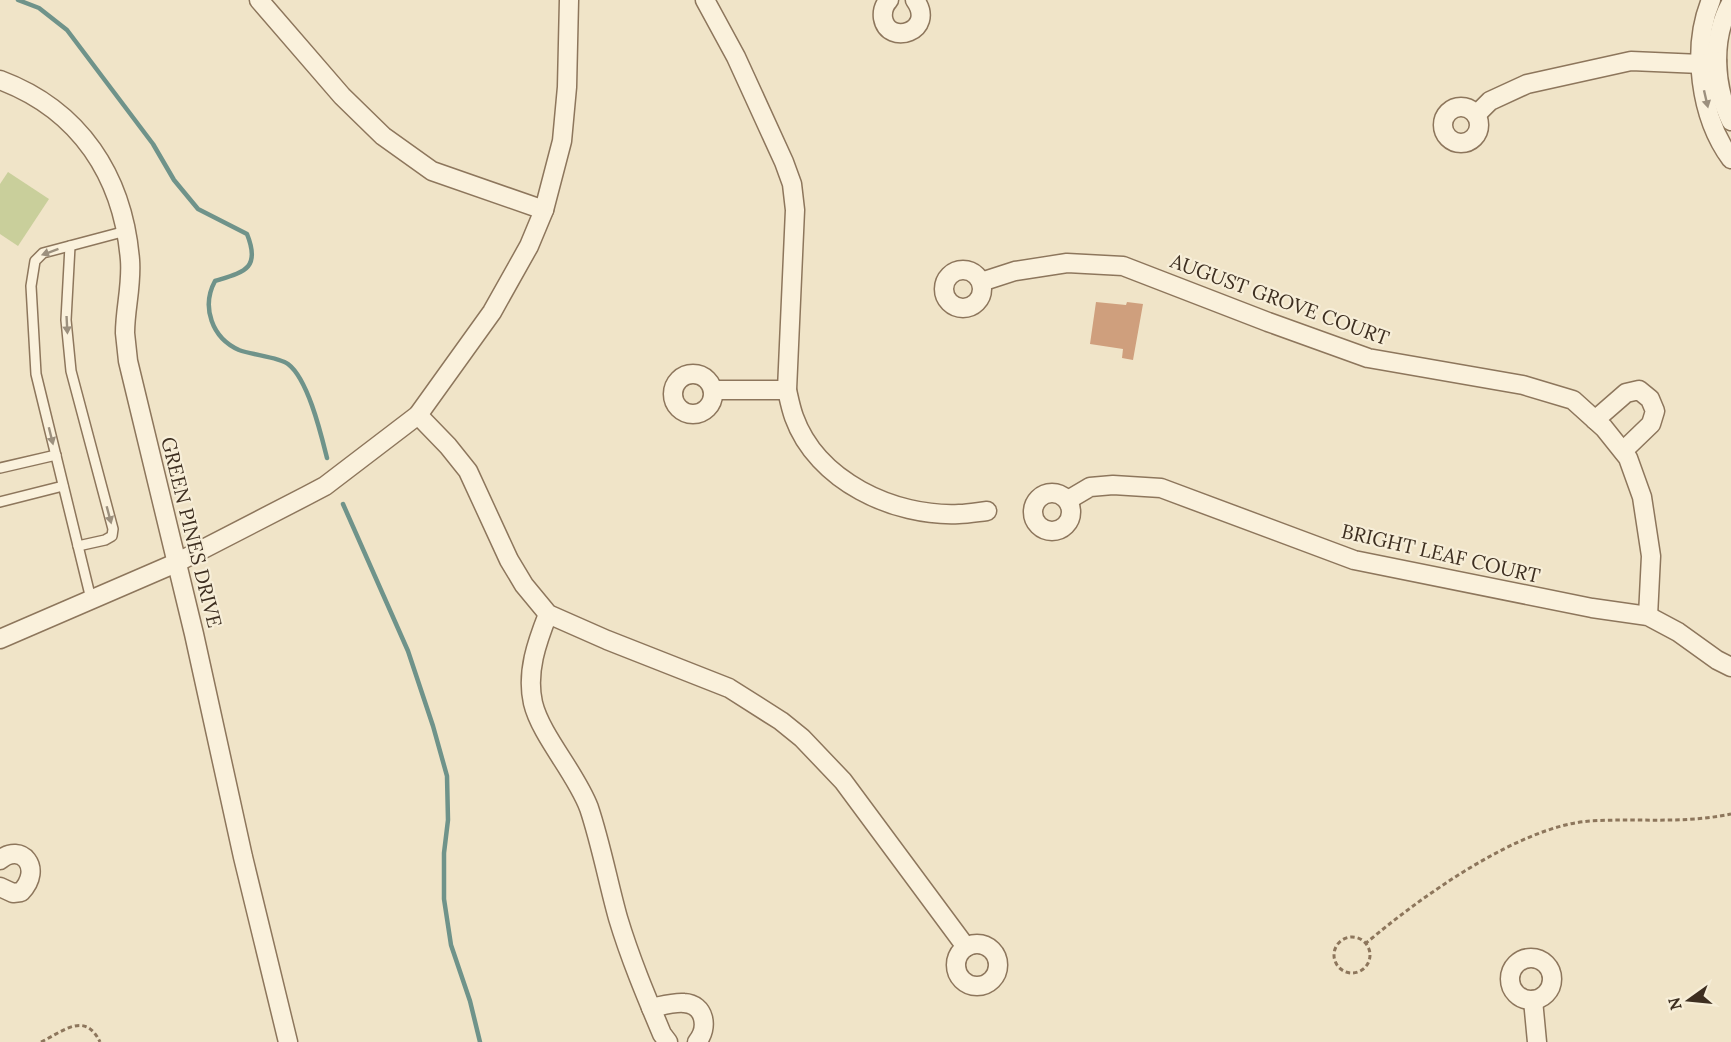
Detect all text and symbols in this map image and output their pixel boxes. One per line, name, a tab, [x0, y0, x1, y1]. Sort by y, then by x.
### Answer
one-way arrow	[1702, 89, 1711, 108]
street label: AUGUST GROVE COURT	[1166, 247, 1393, 350]
one-way arrow	[41, 248, 59, 257]
one-way arrow	[62, 315, 72, 334]
one-way arrow	[46, 426, 56, 445]
street label: GREEN PINES DRIVE	[156, 434, 228, 630]
one-way arrow	[105, 506, 114, 524]
street label: BRIGHT LEAF COURT	[1339, 518, 1543, 588]
north arrow	[1659, 970, 1719, 1030]
text: N	[1663, 995, 1686, 1012]

